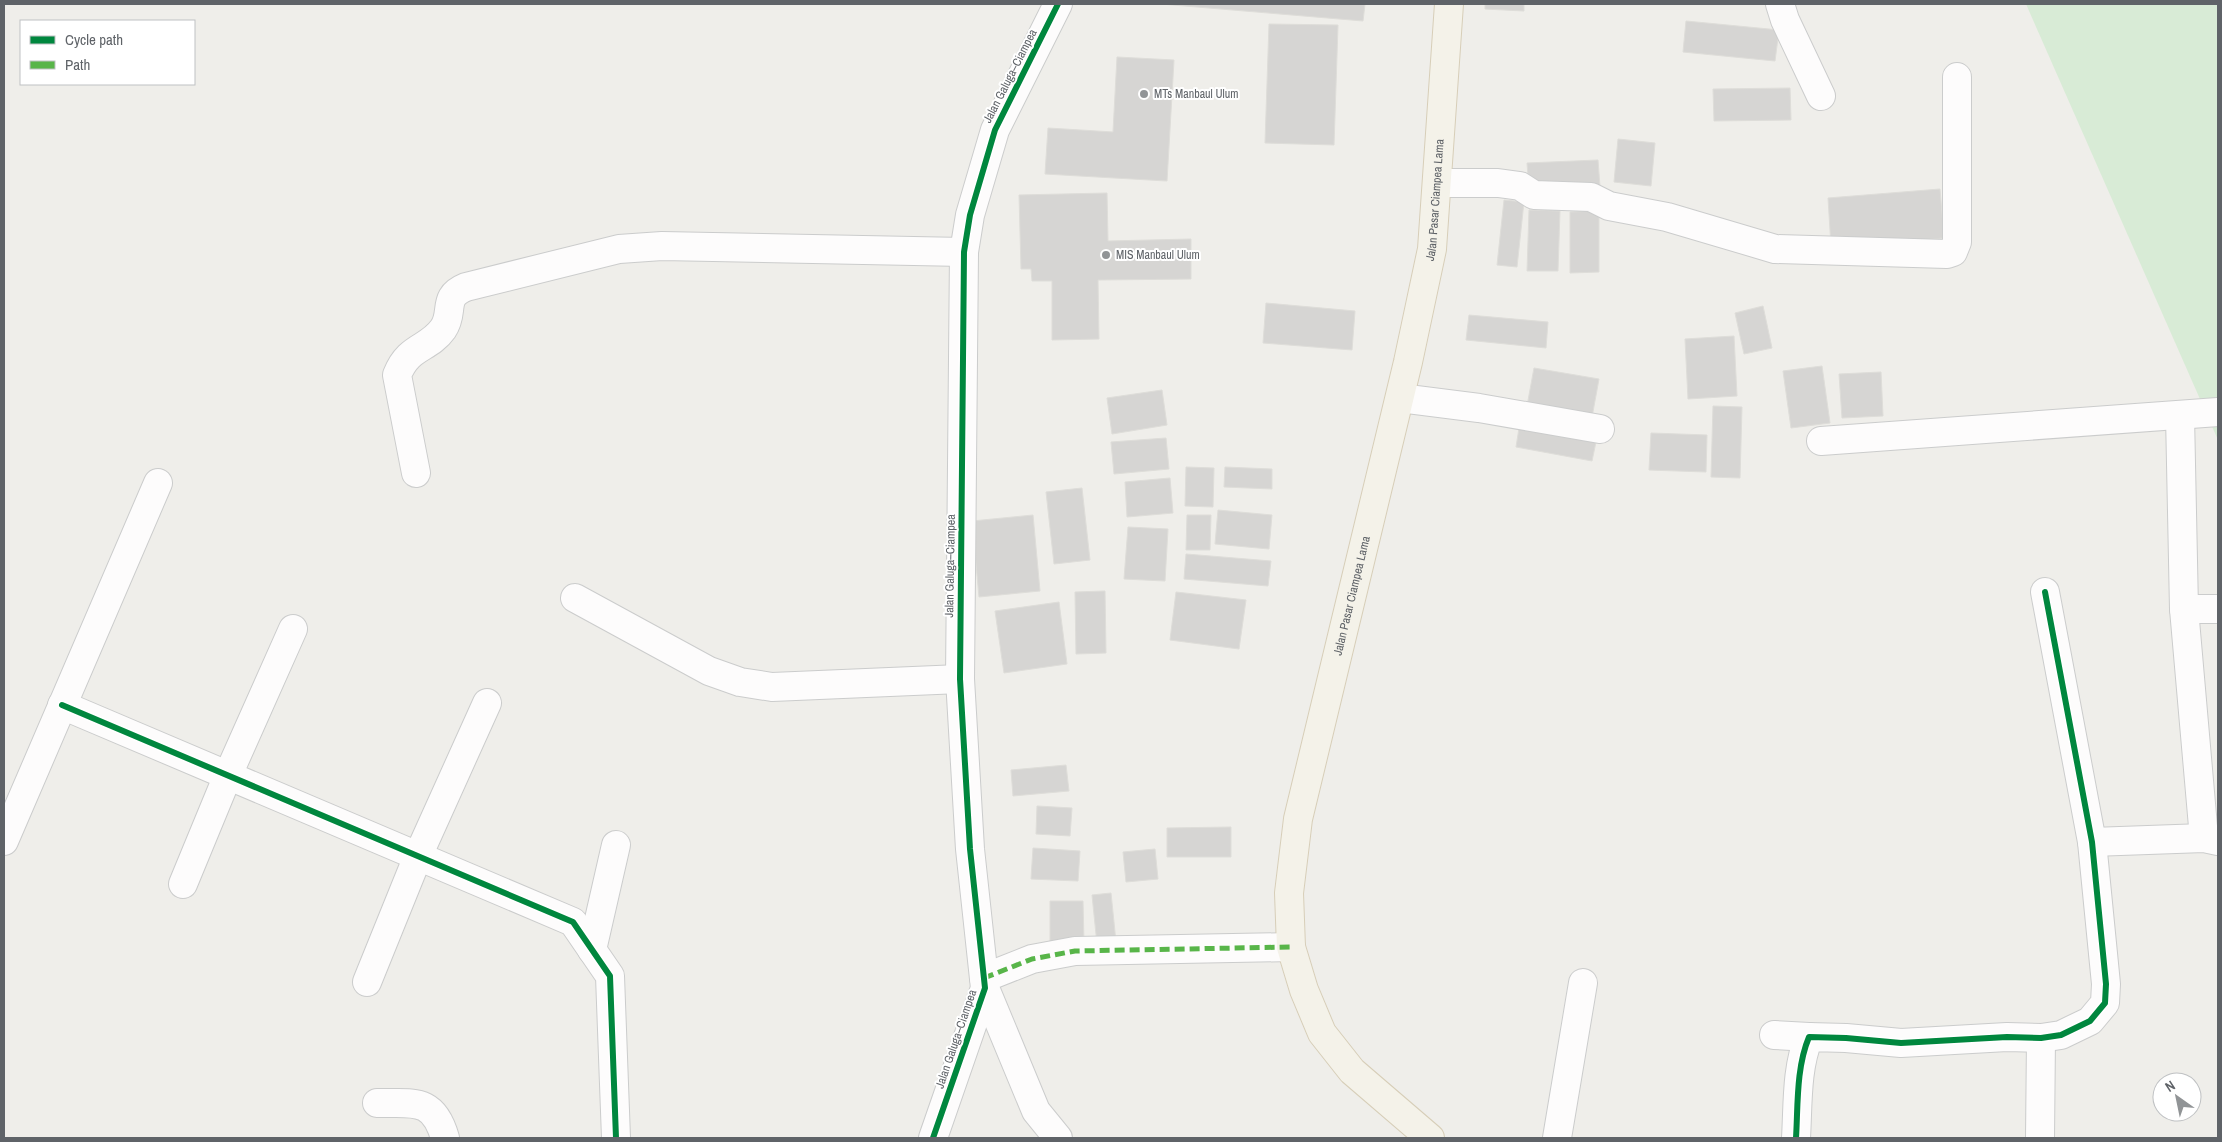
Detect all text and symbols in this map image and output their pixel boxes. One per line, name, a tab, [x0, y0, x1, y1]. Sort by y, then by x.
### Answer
legend	[20, 20, 195, 85]
street label: Jalan Galuga–Ciampea	[979, 26, 1041, 126]
text: Cycle path	[65, 29, 123, 50]
text: Path	[65, 54, 90, 75]
place label: MTs Manbaul Ulum	[1154, 86, 1238, 102]
marker: MTs Manbaul Ulum	[1138, 88, 1150, 100]
street label: Jalan Pasar Ciampea Lama	[1422, 138, 1448, 262]
place label: MIS Manbaul Ulum	[1116, 247, 1200, 263]
marker: MIS Manbaul Ulum	[1100, 249, 1112, 261]
street label: Jalan Galuga–Ciampea	[941, 514, 959, 618]
street label: Jalan Pasar Ciampea Lama	[1330, 534, 1374, 657]
street label: Jalan Galuga–Ciampea	[932, 987, 981, 1090]
north arrow	[2152, 1072, 2202, 1122]
text: N	[2162, 1076, 2178, 1096]

